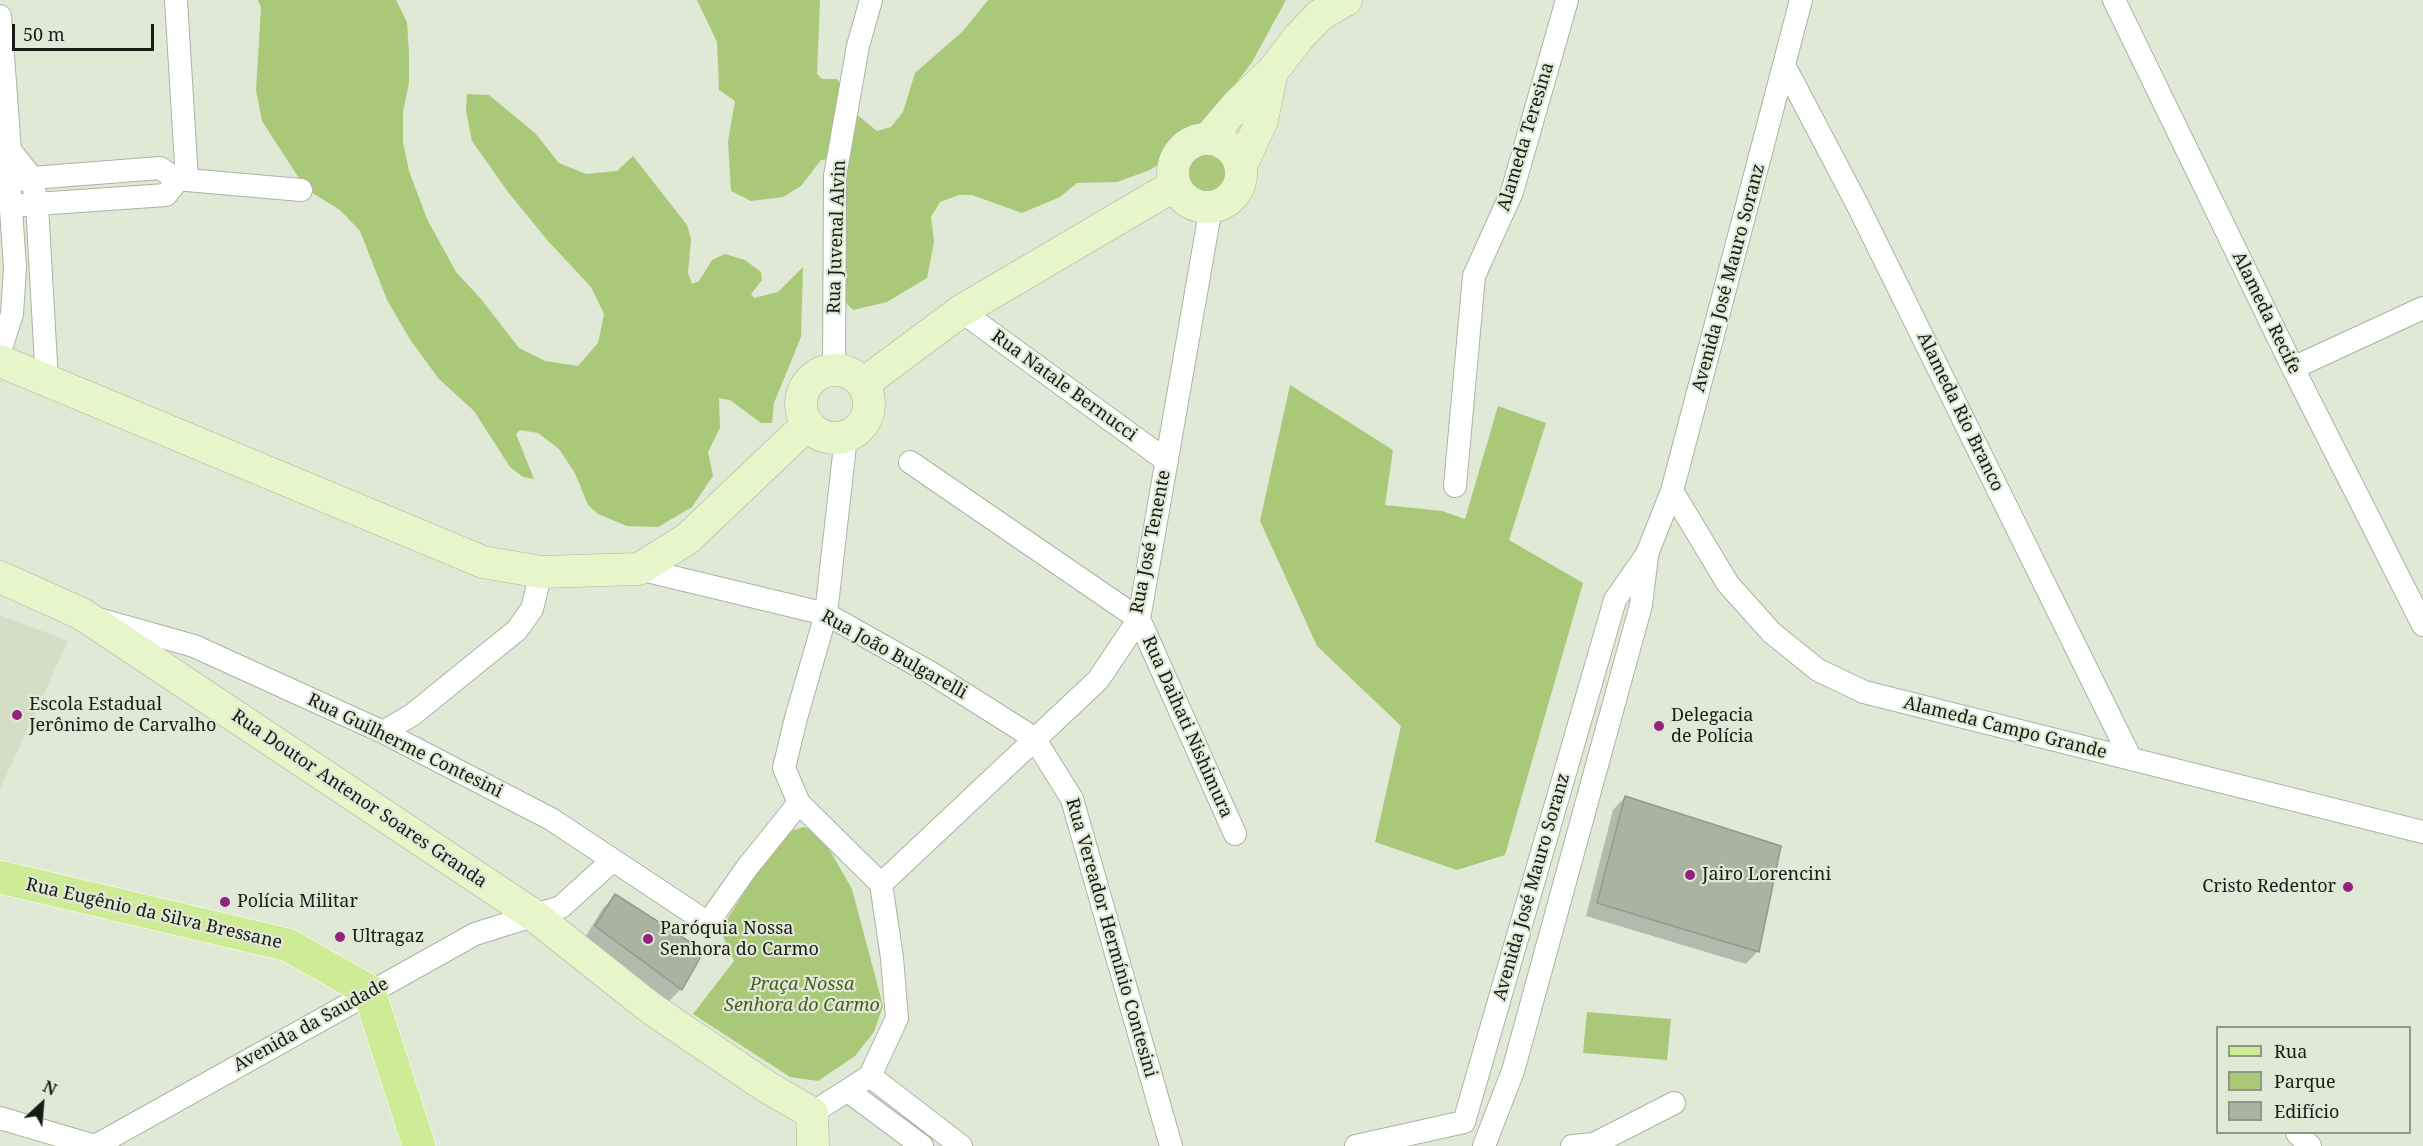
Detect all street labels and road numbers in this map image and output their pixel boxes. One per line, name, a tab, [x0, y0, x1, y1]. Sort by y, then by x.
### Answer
street label: Alameda Teresina	[1493, 60, 1559, 214]
street label: Rua Juvenal Alvin	[824, 160, 850, 314]
street label: Avenida José Mauro Soranz	[1688, 162, 1770, 394]
street label: Alameda Recife	[2227, 248, 2305, 378]
street label: Rua Natale Bernucci	[987, 326, 1141, 446]
street label: Alameda Rio Branco	[1912, 329, 2008, 495]
street label: Rua José Tenente	[1126, 468, 1176, 616]
street label: Rua João Bulgarelli	[817, 606, 971, 704]
street label: Rua Daihati Nishimura	[1137, 633, 1237, 821]
street label: Rua Guilherme Contesini	[304, 689, 506, 803]
street label: Alameda Campo Grande	[1901, 692, 2109, 764]
street label: Rua Doutor Antenor Soares Granda	[227, 705, 491, 893]
street label: Avenida José Mauro Soranz	[1489, 771, 1575, 1003]
street label: Rua Vereador Hermínio Contesini	[1061, 796, 1161, 1080]
street label: Rua Eugênio da Silva Bressane	[24, 874, 284, 954]
street label: Avenida da Saudade	[230, 973, 392, 1077]

